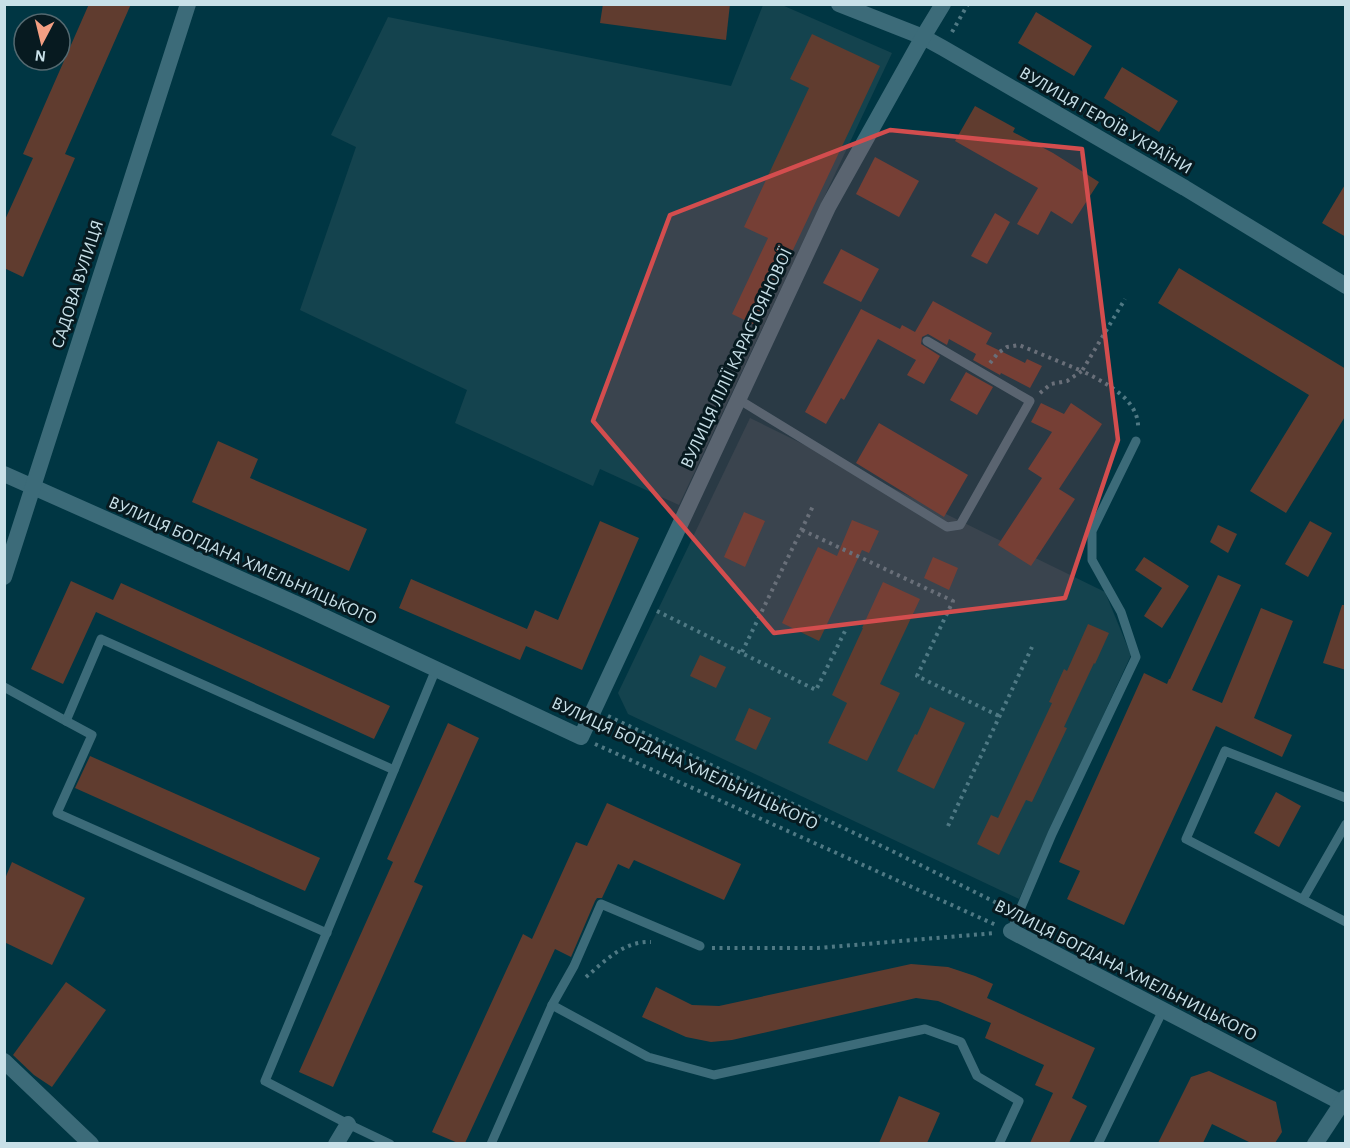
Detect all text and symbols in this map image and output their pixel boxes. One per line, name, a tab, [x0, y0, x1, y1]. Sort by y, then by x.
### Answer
north arrow	[12, 12, 72, 72]
text: N	[34, 47, 47, 65]
street label: ВУЛИЦЯ ГЕРОЇВ УКРАЇНИ	[1016, 62, 1196, 178]
street label: САДОВА ВУЛИЦЯ	[49, 218, 107, 351]
street label: ВУЛИЦЯ ЛІЛІЇ КАРАСТОЯНОВОЇ	[676, 245, 796, 471]
street label: ВУЛИЦЯ БОГДАНА ХМЕЛЬНИЦЬКОГО	[106, 493, 379, 628]
street label: ВУЛИЦЯ БОГДАНА ХМЕЛЬНИЦЬКОГО	[549, 694, 821, 834]
street label: ВУЛИЦЯ БОГДАНА ХМЕЛЬНИЦЬКОГО	[992, 897, 1260, 1045]

